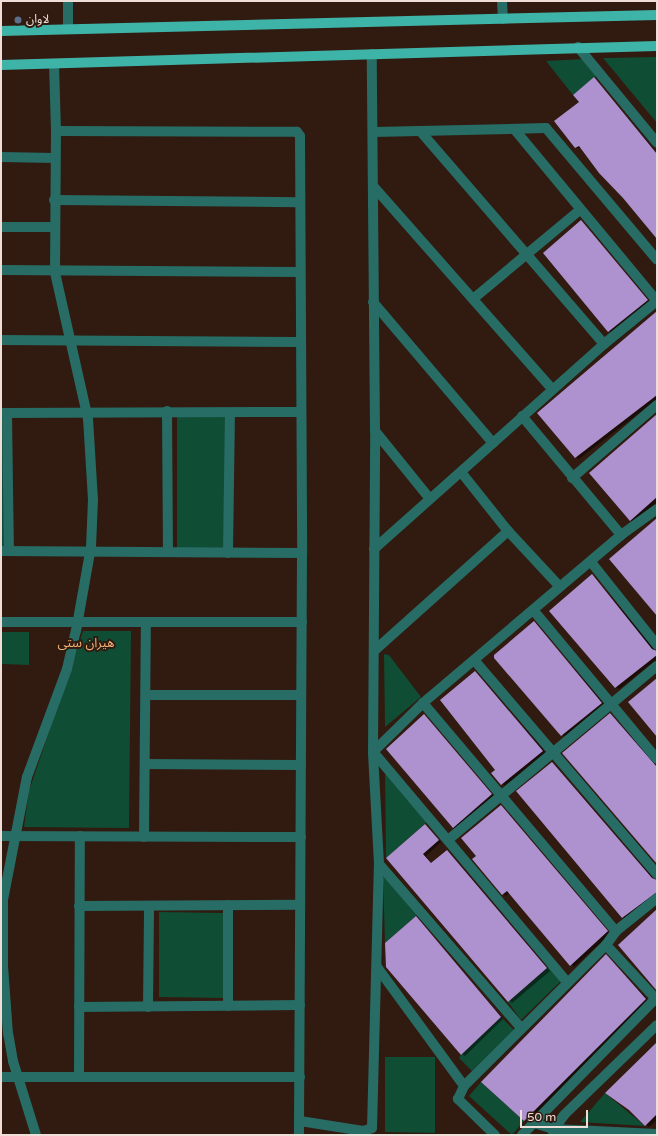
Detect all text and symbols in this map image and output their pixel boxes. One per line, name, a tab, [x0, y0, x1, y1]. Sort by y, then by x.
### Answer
place label: لاوان	[26, 13, 49, 27]
marker: لاوان	[13, 15, 23, 25]
district label: هیران ستی	[57, 635, 115, 651]
scale bar	[522, 1102, 590, 1128]
text: 50 m	[527, 1110, 556, 1124]

